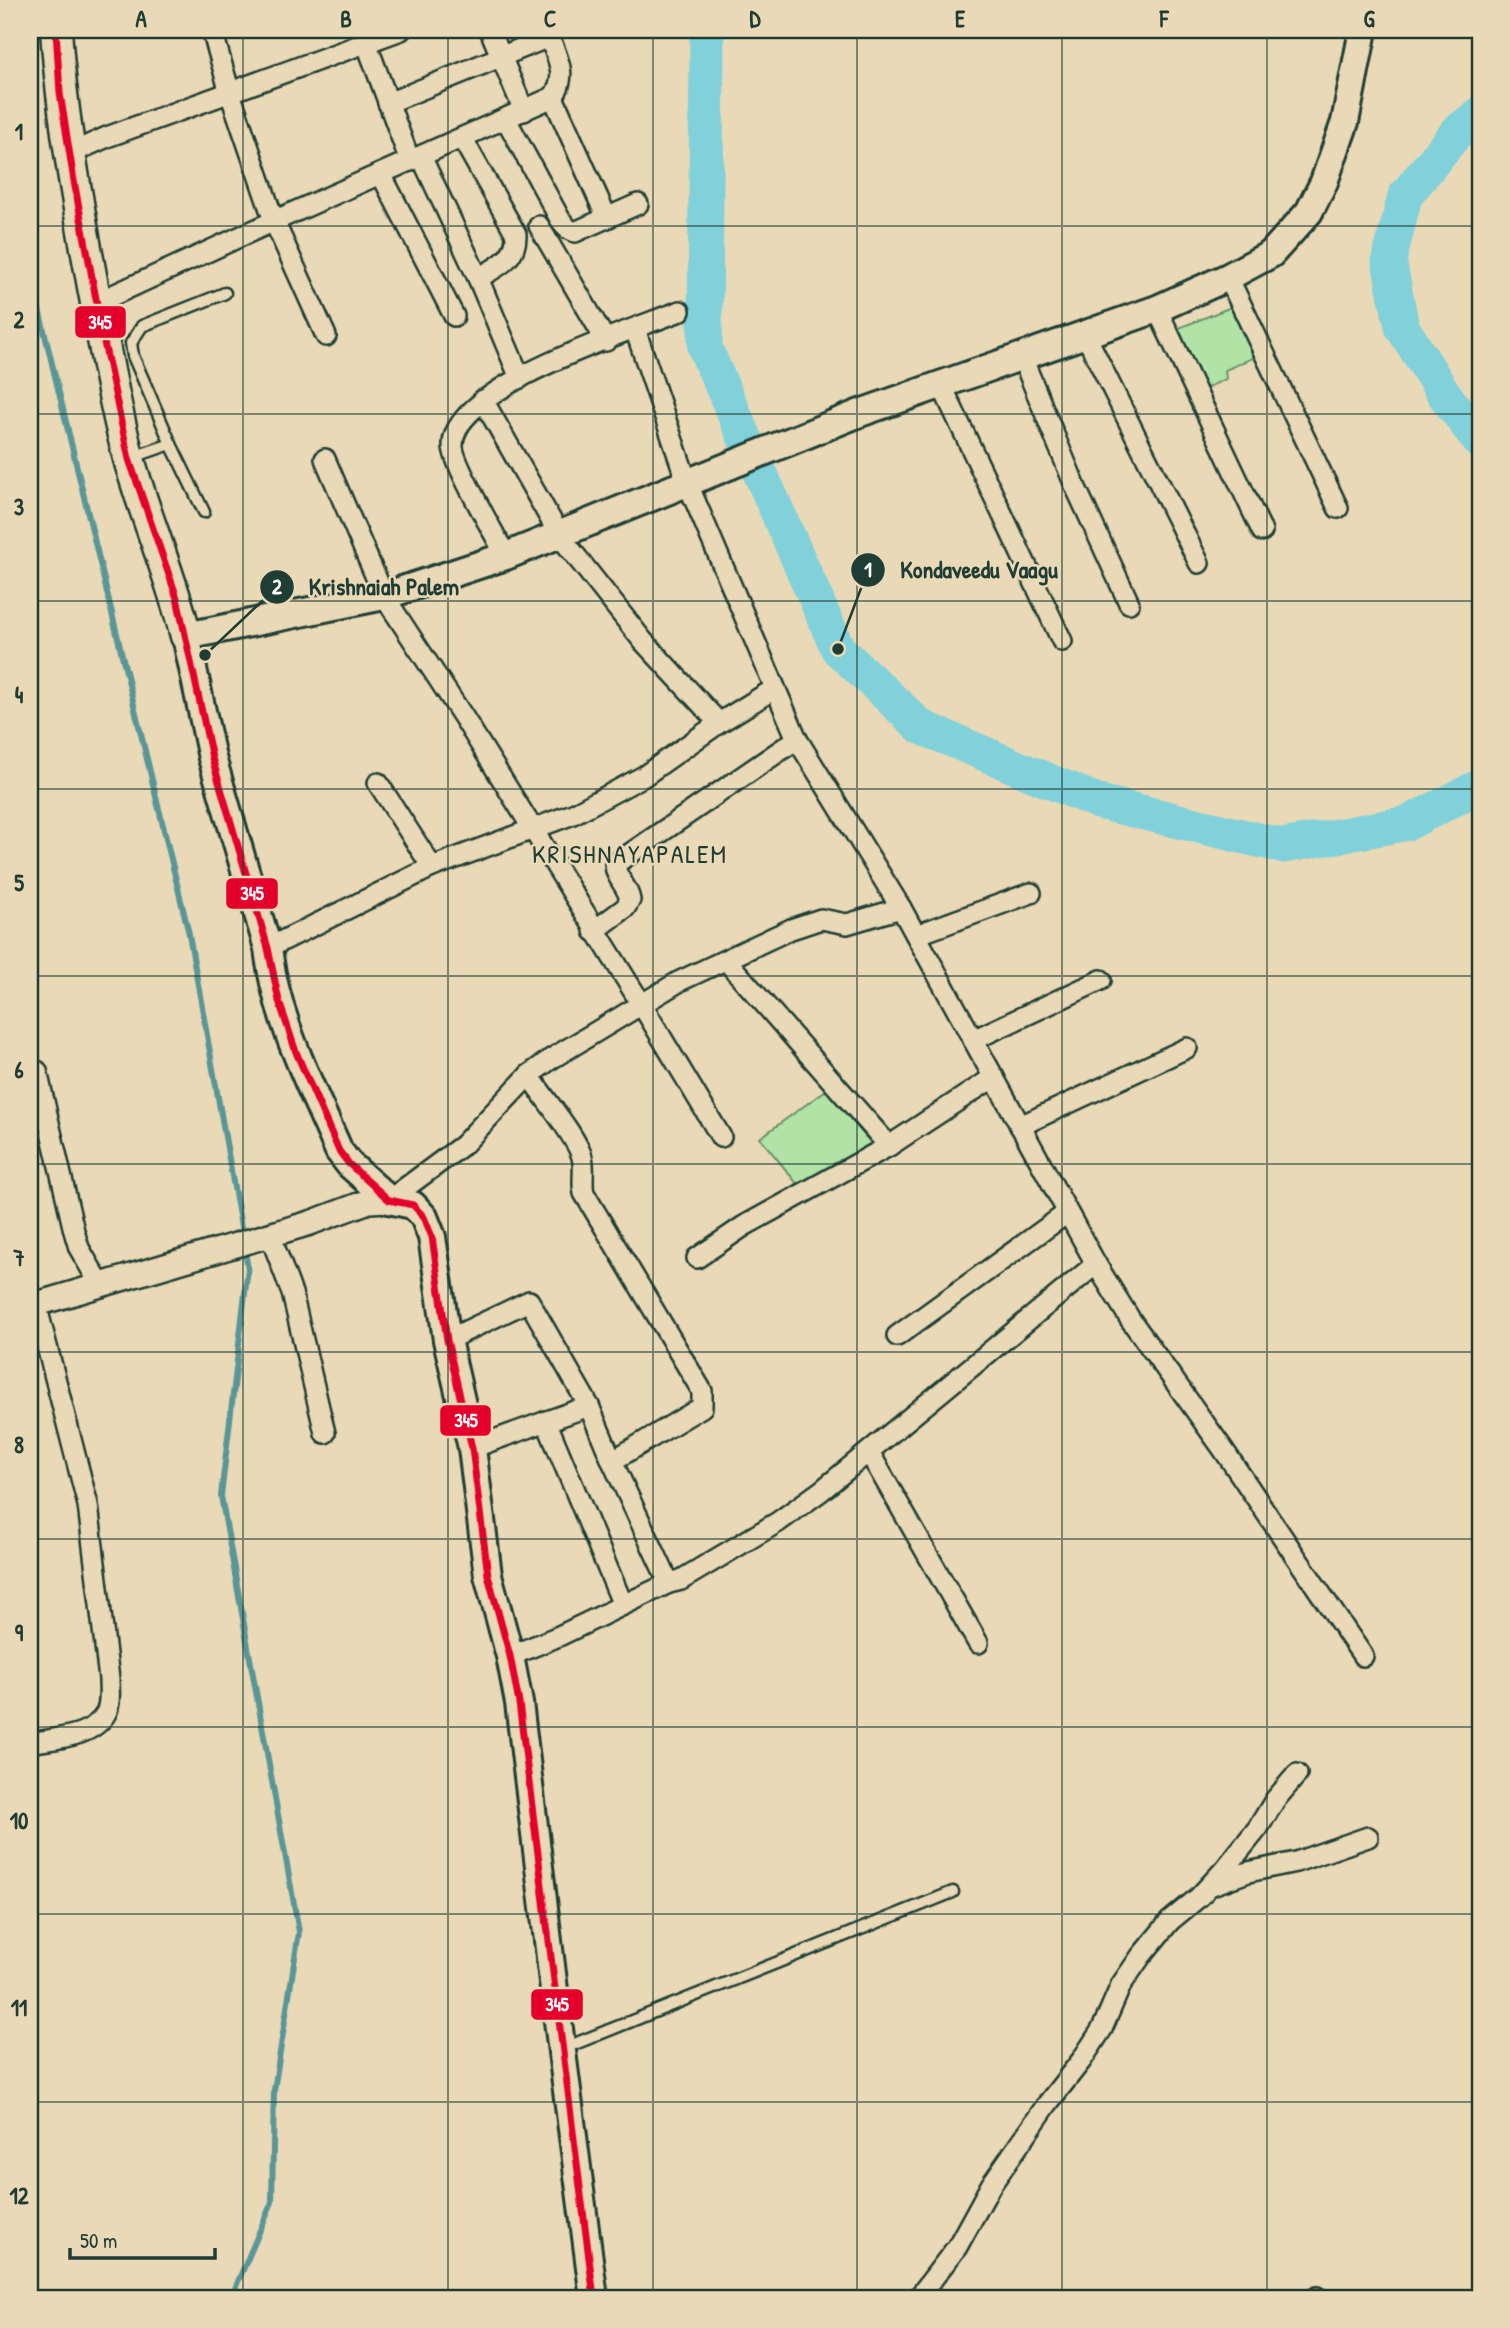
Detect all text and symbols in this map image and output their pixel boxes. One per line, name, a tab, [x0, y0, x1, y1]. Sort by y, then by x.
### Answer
text: A	[135, 3, 147, 34]
text: B	[340, 3, 352, 34]
text: C	[544, 3, 556, 34]
text: D	[750, 3, 762, 34]
text: E	[955, 3, 966, 34]
text: F	[1159, 3, 1170, 34]
text: G	[1363, 3, 1375, 34]
text: 1	[15, 116, 23, 147]
text: 2	[14, 304, 25, 335]
line badge: 345	[74, 305, 127, 339]
text: 345	[88, 309, 113, 335]
text: 3	[14, 491, 24, 522]
callout: Kondaveedu Vaagu	[851, 547, 1071, 592]
text: Kondaveedu Vaagu	[900, 553, 1058, 586]
text: 1	[864, 555, 872, 584]
callout: Krishnaiah Palem	[260, 564, 473, 609]
text: Krishnaiah Palem	[309, 570, 459, 602]
text: 2	[272, 572, 282, 601]
text: 4	[15, 679, 24, 710]
district label: KRISHNAYAPALEM	[532, 836, 728, 871]
text: 5	[14, 867, 24, 898]
line badge: 345	[225, 877, 279, 910]
text: 345	[240, 880, 265, 906]
text: 6	[14, 1054, 24, 1085]
text: 7	[12, 1242, 25, 1273]
line badge: 345	[439, 1404, 492, 1437]
text: 345	[454, 1407, 479, 1433]
text: 8	[14, 1429, 24, 1460]
text: 9	[15, 1617, 24, 1648]
text: 10	[10, 1805, 28, 1836]
line badge: 345	[530, 1988, 584, 2021]
text: 345	[545, 1991, 570, 2017]
text: 11	[11, 1992, 27, 2023]
text: 12	[9, 2180, 29, 2211]
scale bar	[70, 2216, 215, 2260]
text: 50 m	[80, 2226, 117, 2255]

